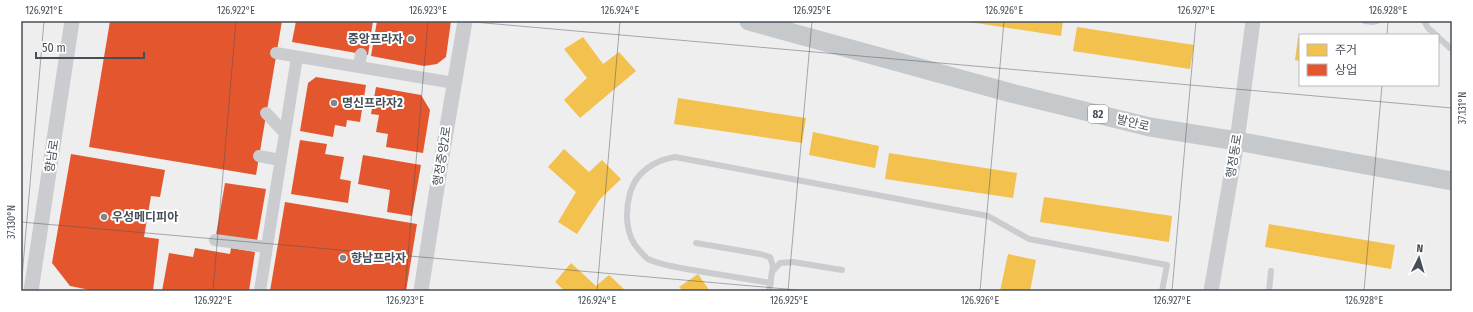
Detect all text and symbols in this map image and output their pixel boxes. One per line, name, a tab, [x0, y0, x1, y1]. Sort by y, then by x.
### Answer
text: 126.921°E	[25, 5, 63, 17]
text: 126.922°E	[217, 5, 255, 17]
text: 126.923°E	[409, 5, 447, 17]
text: 126.924°E	[601, 5, 639, 17]
text: 126.925°E	[793, 5, 831, 17]
text: 126.926°E	[985, 5, 1024, 17]
text: 126.927°E	[1177, 5, 1215, 17]
text: 126.928°E	[1369, 5, 1408, 17]
place label: 중앙프라자	[348, 32, 403, 46]
scale bar	[36, 34, 144, 60]
marker: 중앙프라자	[406, 34, 416, 44]
legend	[1299, 34, 1439, 86]
text: 50 m	[42, 41, 66, 55]
text: 주거	[1335, 43, 1357, 57]
text: 상업	[1335, 63, 1357, 77]
text: 37.131°N	[1457, 92, 1469, 124]
place label: 명신프라자2	[342, 96, 403, 110]
marker: 명신프라자2	[329, 98, 339, 108]
road number: 82	[1088, 105, 1108, 123]
street label: 발안로	[1115, 112, 1151, 134]
street label: 행정중앙2로	[430, 125, 454, 187]
street label: 행정동로	[1224, 133, 1244, 179]
street label: 향남로	[42, 139, 62, 173]
text: 37.130°N	[6, 205, 18, 239]
place label: 우성메디피아	[112, 210, 178, 224]
marker: 우성메디피아	[99, 212, 109, 222]
north arrow	[1399, 238, 1439, 278]
text: N	[1416, 242, 1424, 255]
place label: 향남프라자	[351, 251, 406, 265]
marker: 향남프라자	[338, 253, 348, 263]
text: 126.922°E	[194, 295, 232, 307]
text: 126.923°E	[386, 295, 424, 307]
text: 126.924°E	[578, 295, 616, 307]
text: 126.925°E	[770, 295, 808, 307]
text: 126.926°E	[961, 295, 1000, 307]
text: 126.927°E	[1153, 295, 1191, 307]
text: 126.928°E	[1345, 295, 1384, 307]

